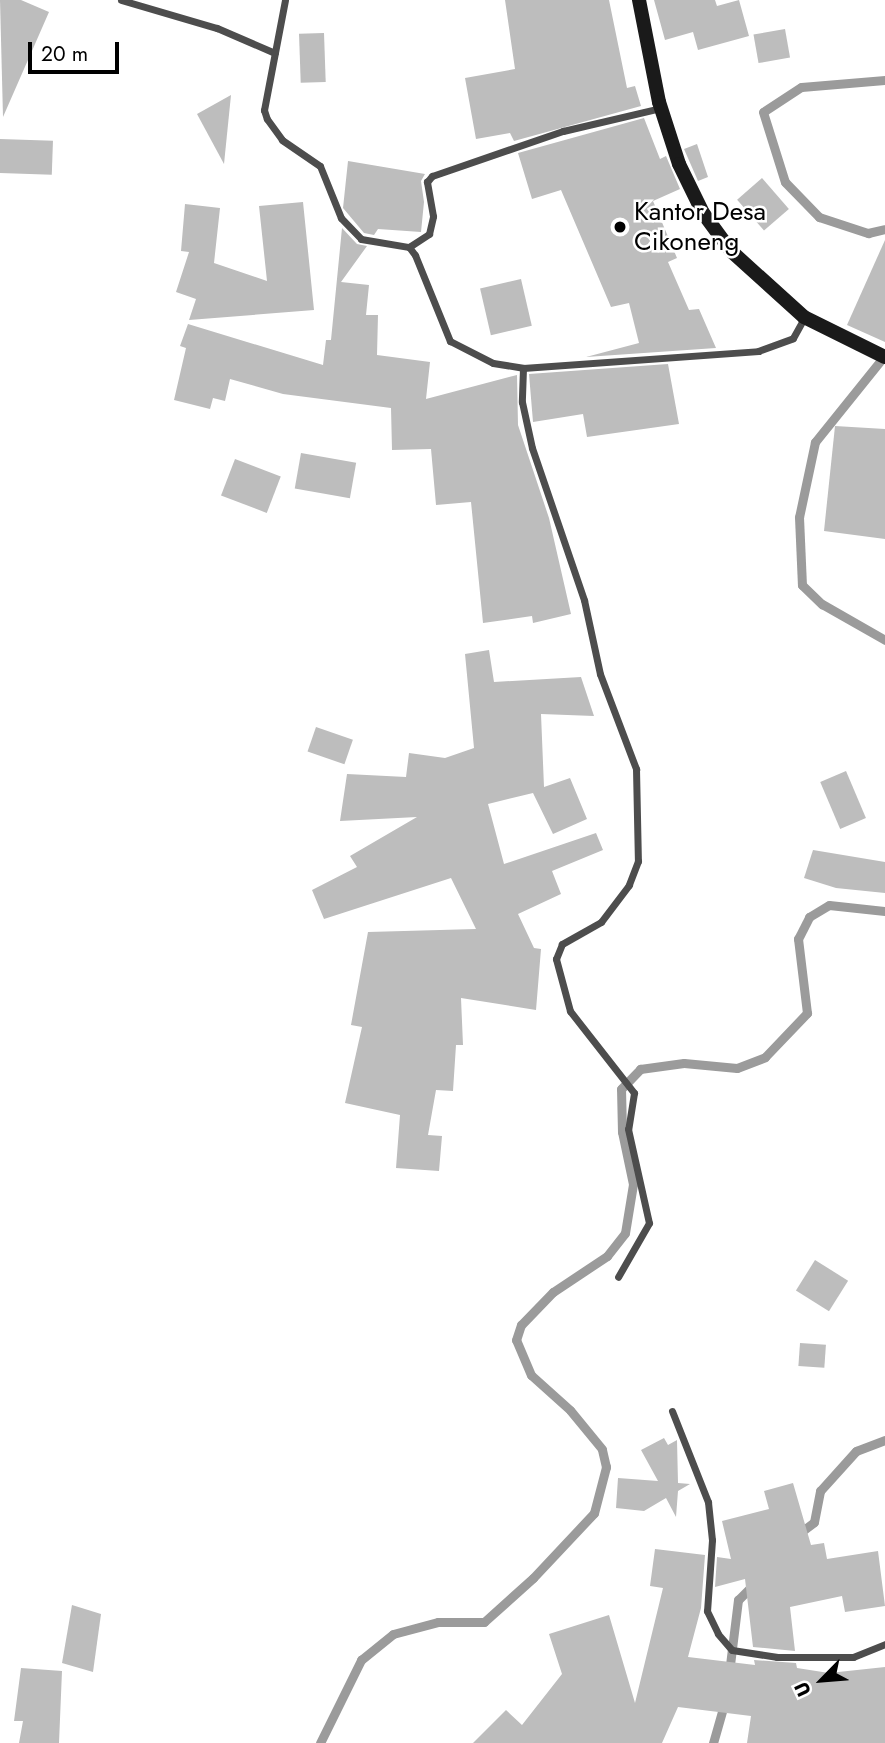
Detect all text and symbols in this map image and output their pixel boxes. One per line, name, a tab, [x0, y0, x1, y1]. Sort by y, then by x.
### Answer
scale bar	[32, 28, 122, 72]
text: 20 m	[41, 39, 88, 69]
place label: Kantor Desa Cikoneng	[634, 196, 766, 258]
marker: Kantor Desa Cikoneng	[612, 219, 628, 235]
north arrow	[787, 1645, 857, 1715]
text: U	[787, 1677, 818, 1701]

